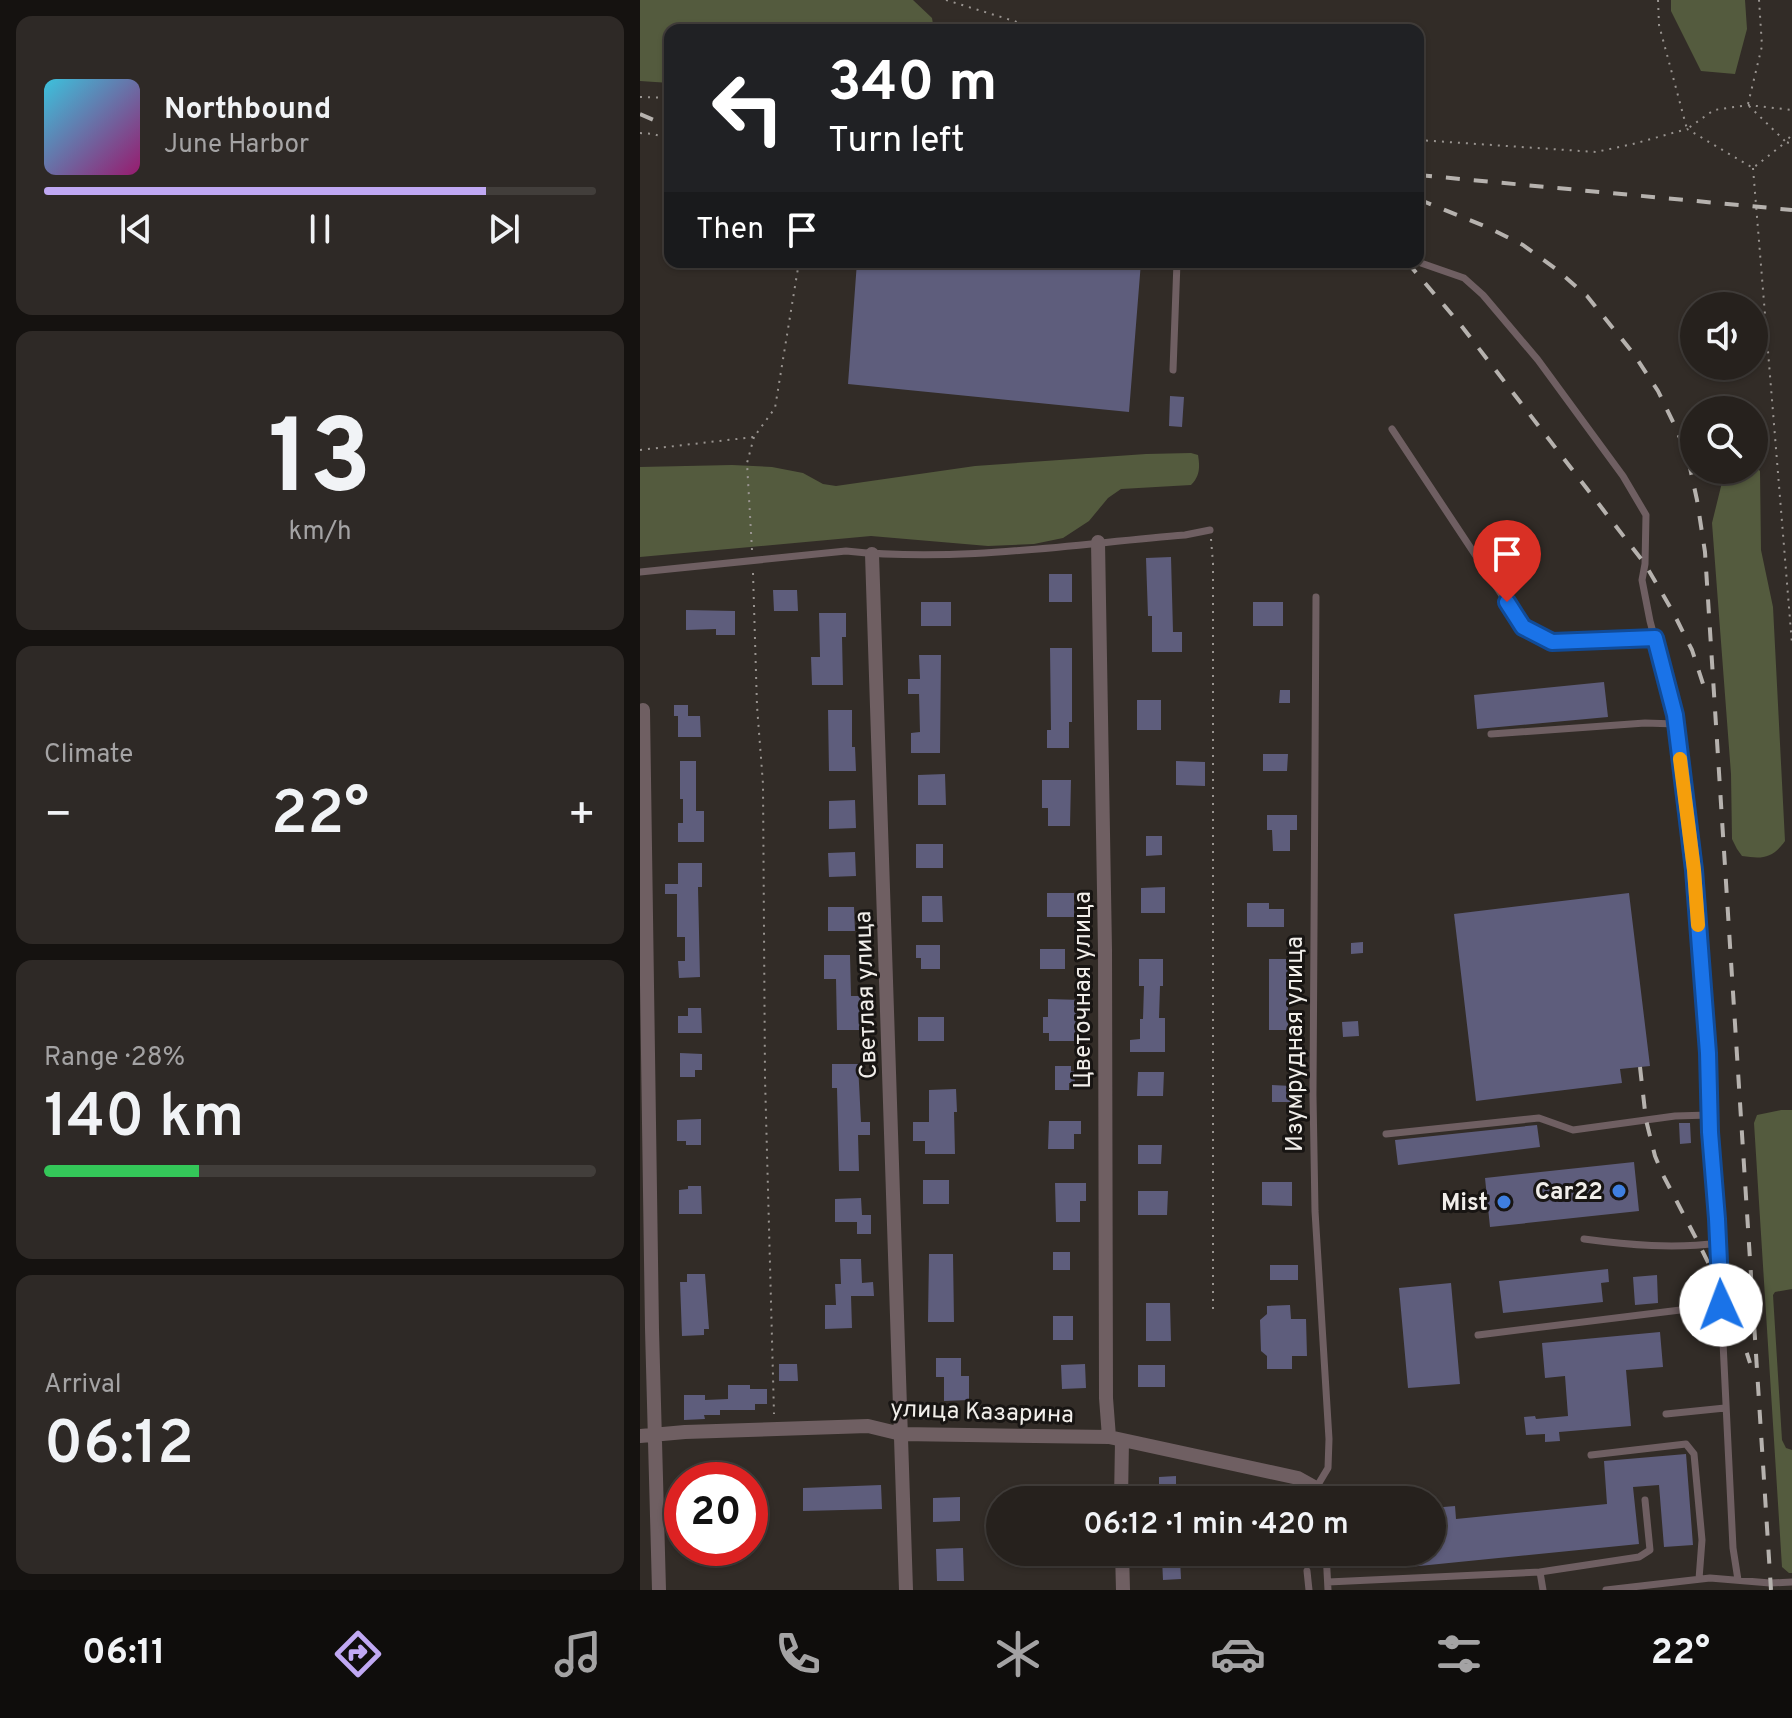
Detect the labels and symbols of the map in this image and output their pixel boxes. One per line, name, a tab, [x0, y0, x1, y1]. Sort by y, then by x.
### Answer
pin	[1473, 520, 1541, 602]
street label: Цветочная улица	[1069, 891, 1099, 1089]
street label: Светлая улица	[849, 910, 885, 1080]
street label: Изумрудная улица	[1281, 936, 1311, 1152]
place label: Car22	[1535, 1178, 1603, 1208]
marker: Car22	[1610, 1182, 1628, 1200]
place label: Mist	[1441, 1189, 1488, 1219]
marker: Mist	[1495, 1193, 1513, 1211]
position arrow	[1679, 1263, 1763, 1347]
street label: улица Казарина	[890, 1395, 1074, 1431]
speed limit sign: 20	[664, 1462, 768, 1566]

